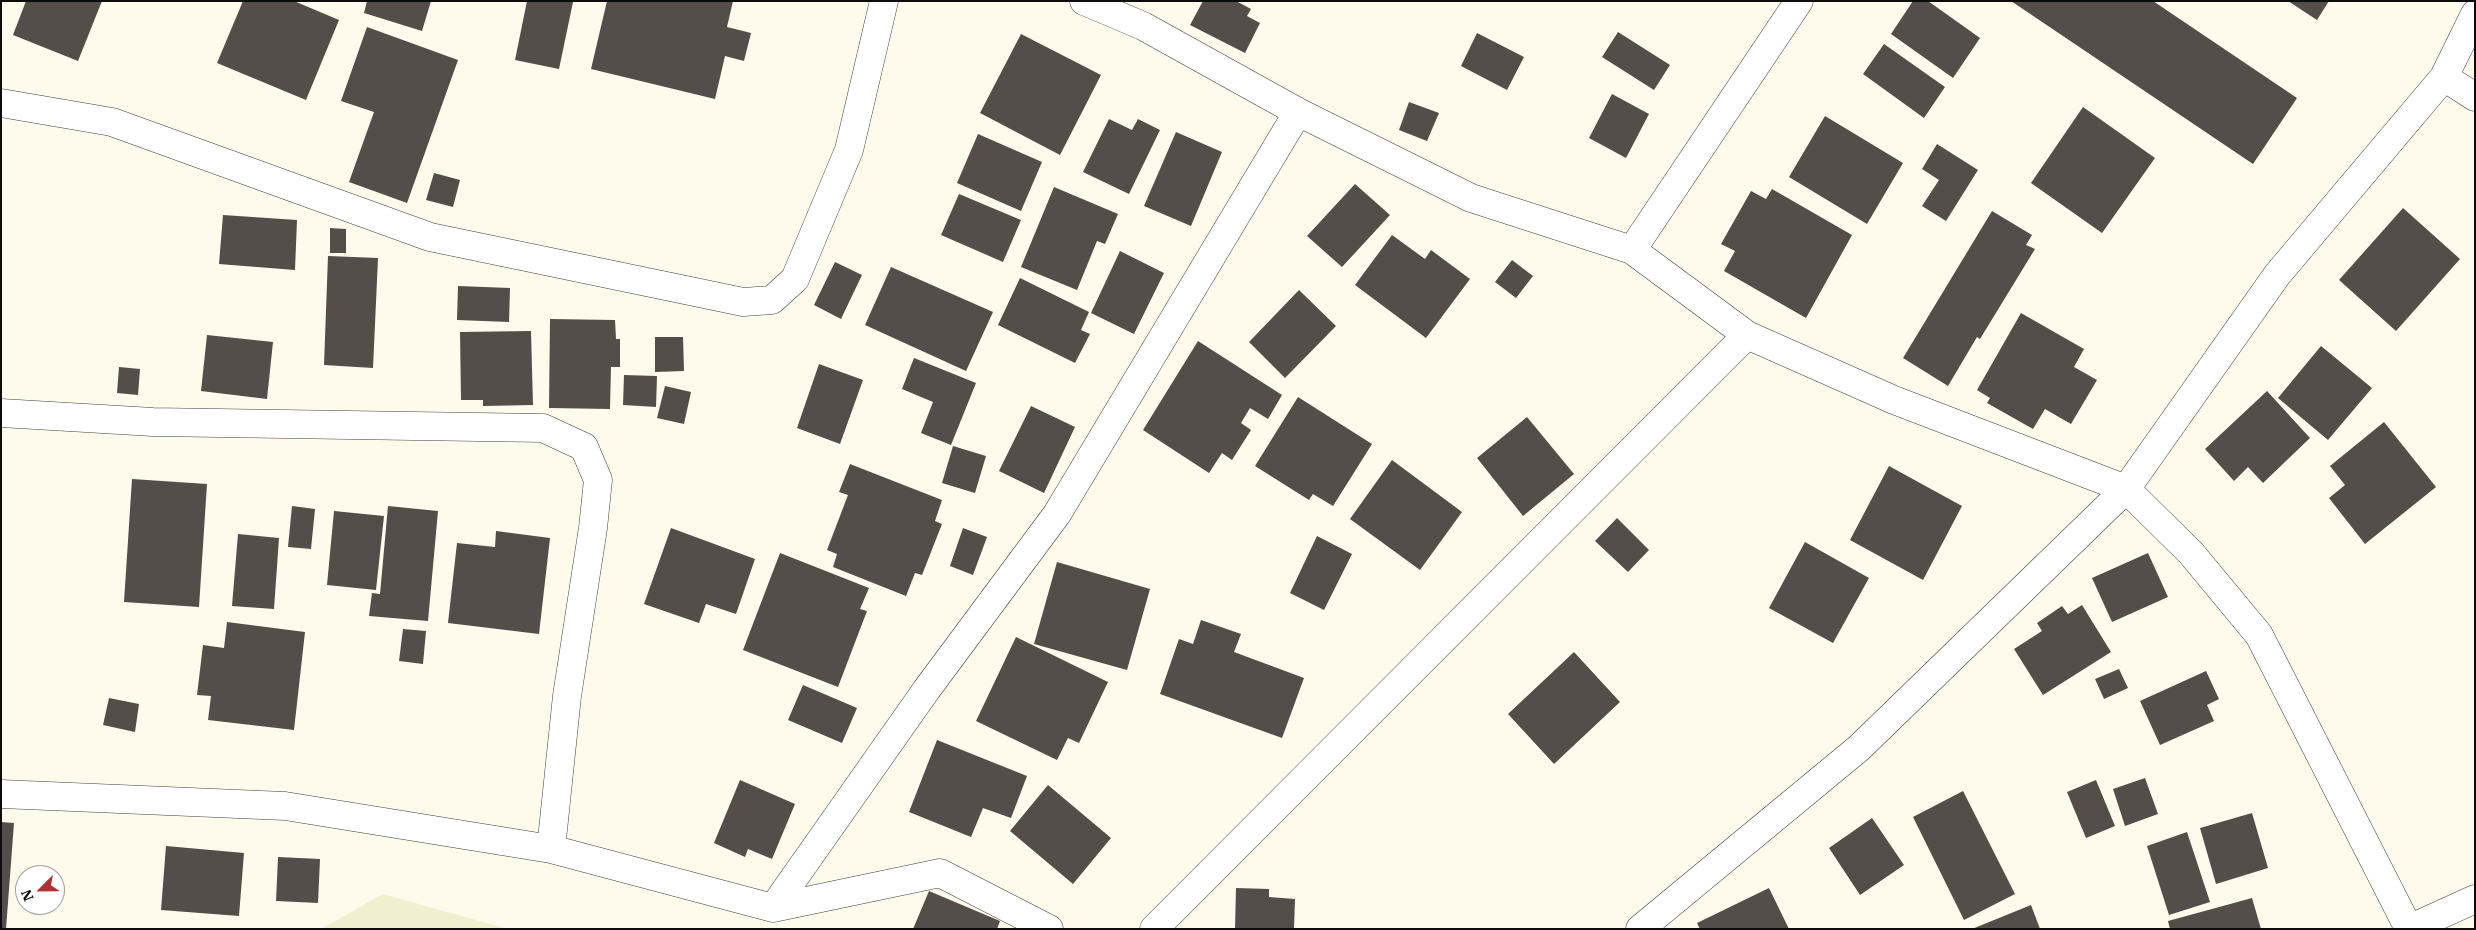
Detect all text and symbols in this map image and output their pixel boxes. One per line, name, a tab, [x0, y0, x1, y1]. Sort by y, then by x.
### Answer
north arrow	[15, 865, 65, 915]
text: N	[17, 887, 38, 904]

